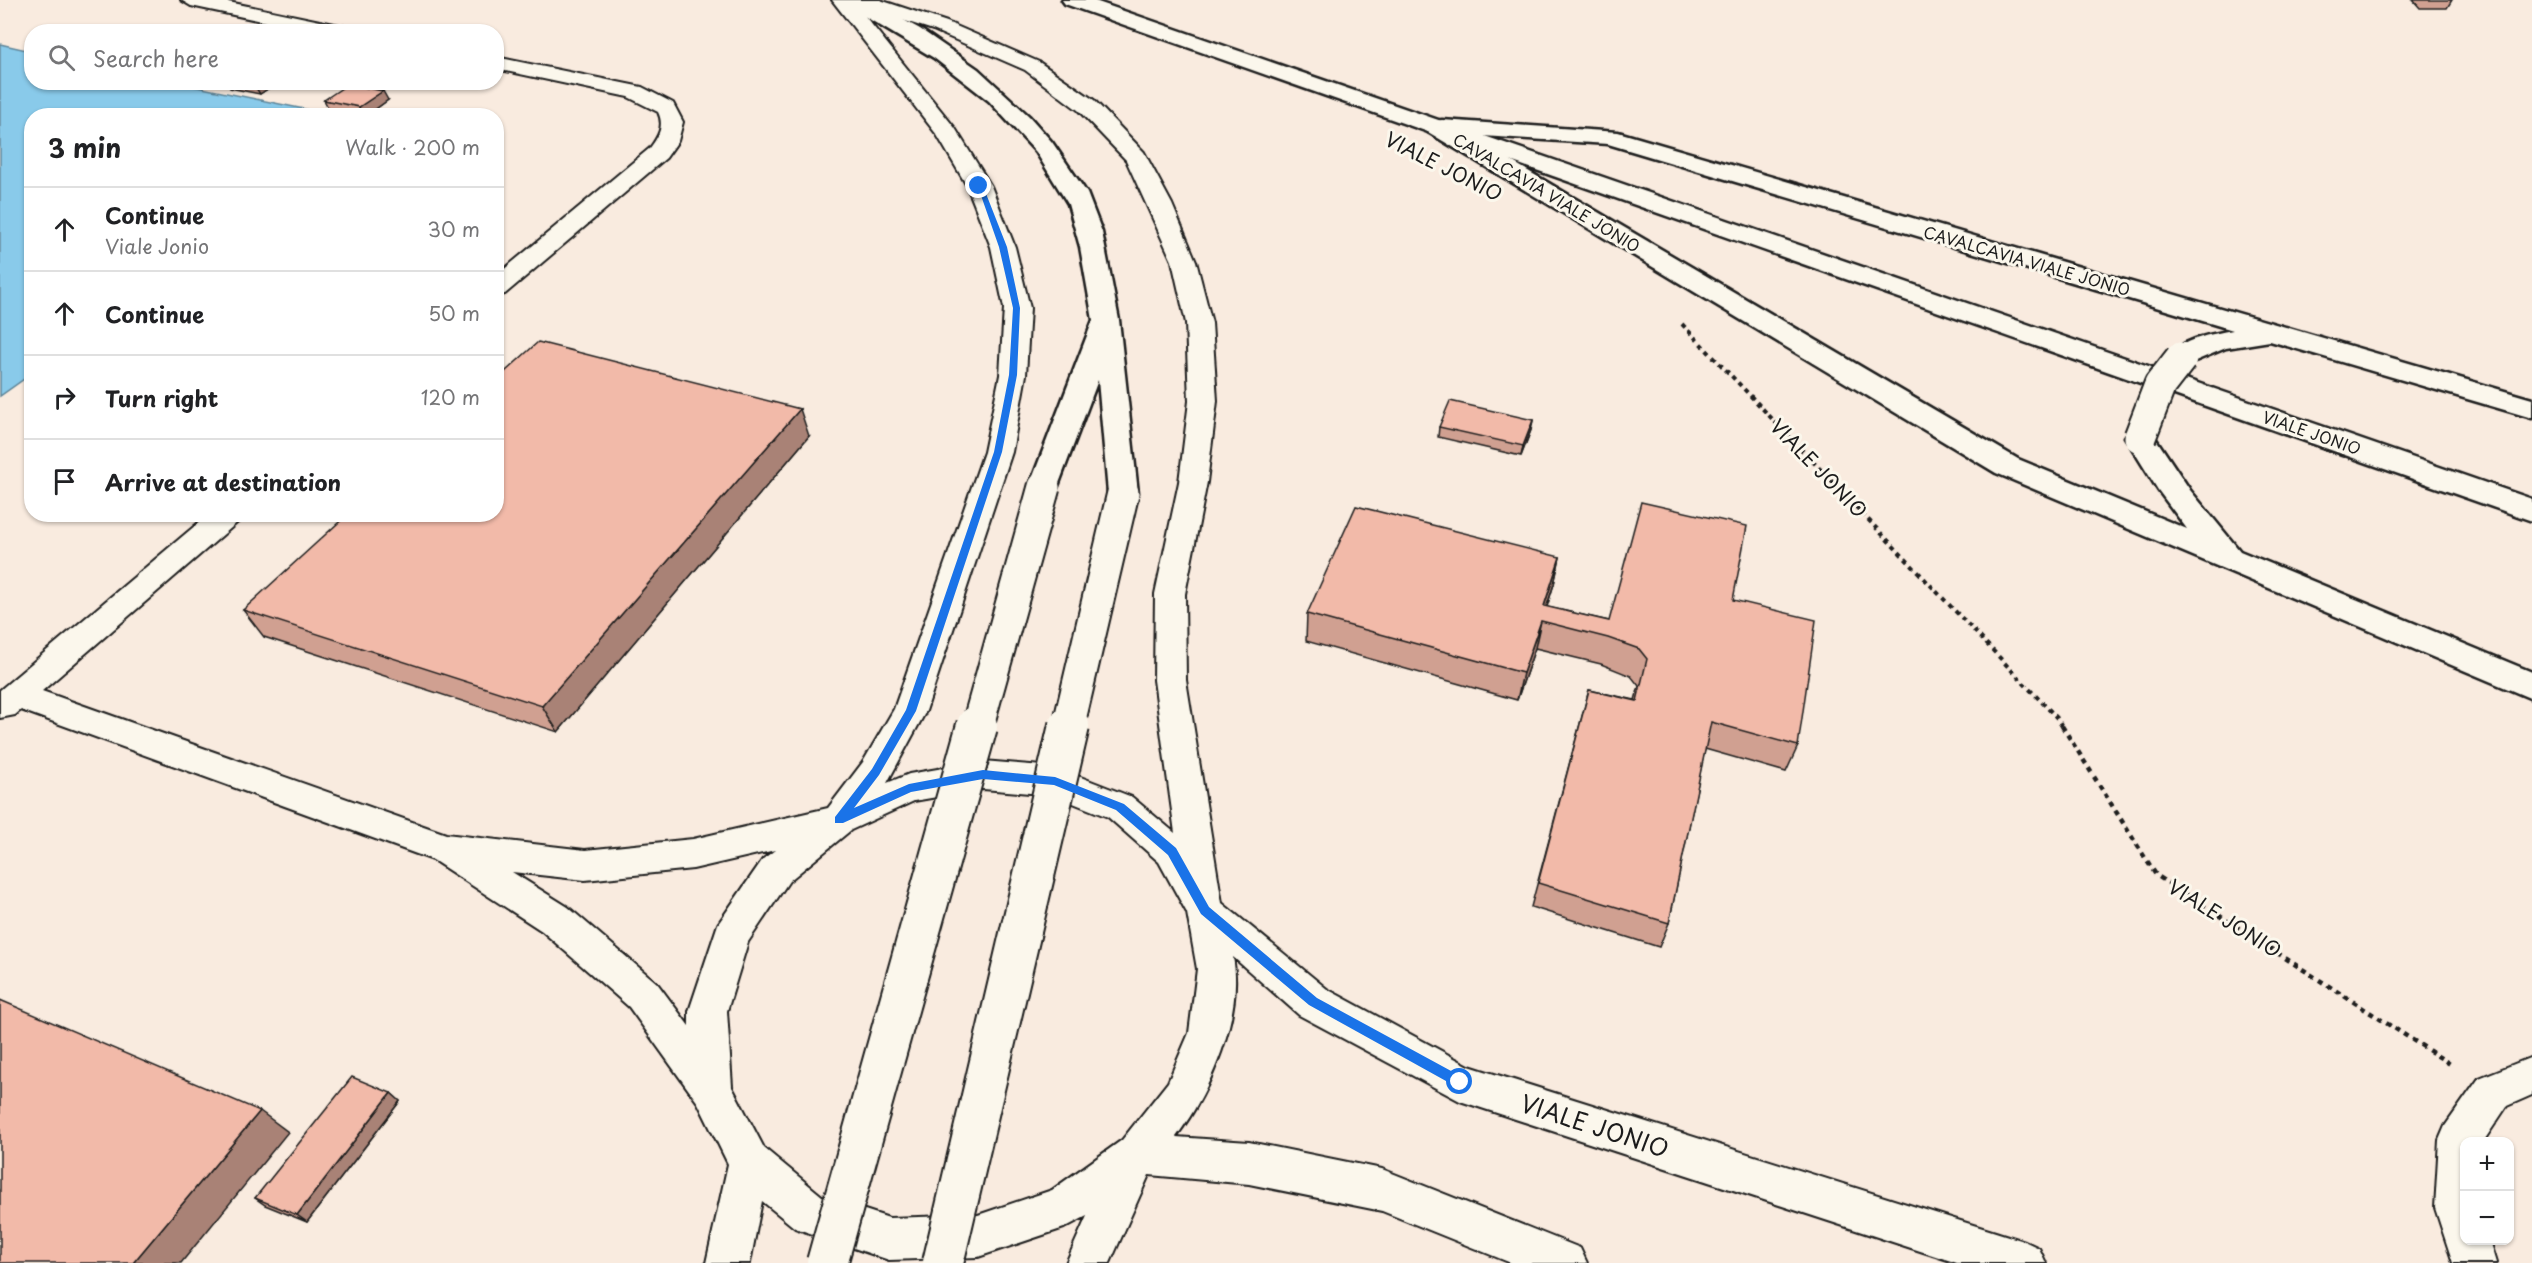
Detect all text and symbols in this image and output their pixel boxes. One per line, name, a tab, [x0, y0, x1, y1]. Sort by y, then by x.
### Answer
search box	[24, 24, 504, 90]
icon: search	[45, 41, 78, 74]
text: Search here	[93, 41, 219, 74]
street label: VIALE JONIO	[1380, 123, 1508, 209]
street label: CAVALCAVIA VIALE JONIO	[1449, 127, 1645, 257]
text: 3 min	[48, 128, 121, 167]
text: Walk · 200 m	[345, 132, 480, 162]
route end	[965, 172, 991, 198]
text: Continue	[105, 198, 204, 231]
icon: ahead	[48, 213, 81, 246]
text: 30 m	[427, 214, 480, 244]
street label: CAVALCAVIA VIALE JONIO	[1921, 219, 2133, 301]
text: Viale Jonio	[105, 231, 209, 261]
icon: ahead	[48, 297, 81, 330]
text: Continue	[105, 297, 204, 330]
text: 50 m	[428, 298, 480, 328]
icon: right	[48, 381, 81, 414]
text: Turn right	[105, 381, 218, 414]
text: 120 m	[421, 382, 480, 412]
street label: VIALE JONIO	[2260, 404, 2364, 460]
street label: VIALE JONIO	[1764, 411, 1874, 525]
icon: arrive	[48, 465, 81, 498]
text: Arrive at destination	[105, 465, 341, 498]
street label: VIALE JONIO	[2163, 871, 2287, 965]
route start	[1446, 1068, 1472, 1094]
street label: VIALE JONIO	[1516, 1084, 1674, 1166]
map controls	[2460, 1137, 2514, 1245]
button: +	[2460, 1137, 2514, 1191]
button: −	[2460, 1191, 2514, 1245]

